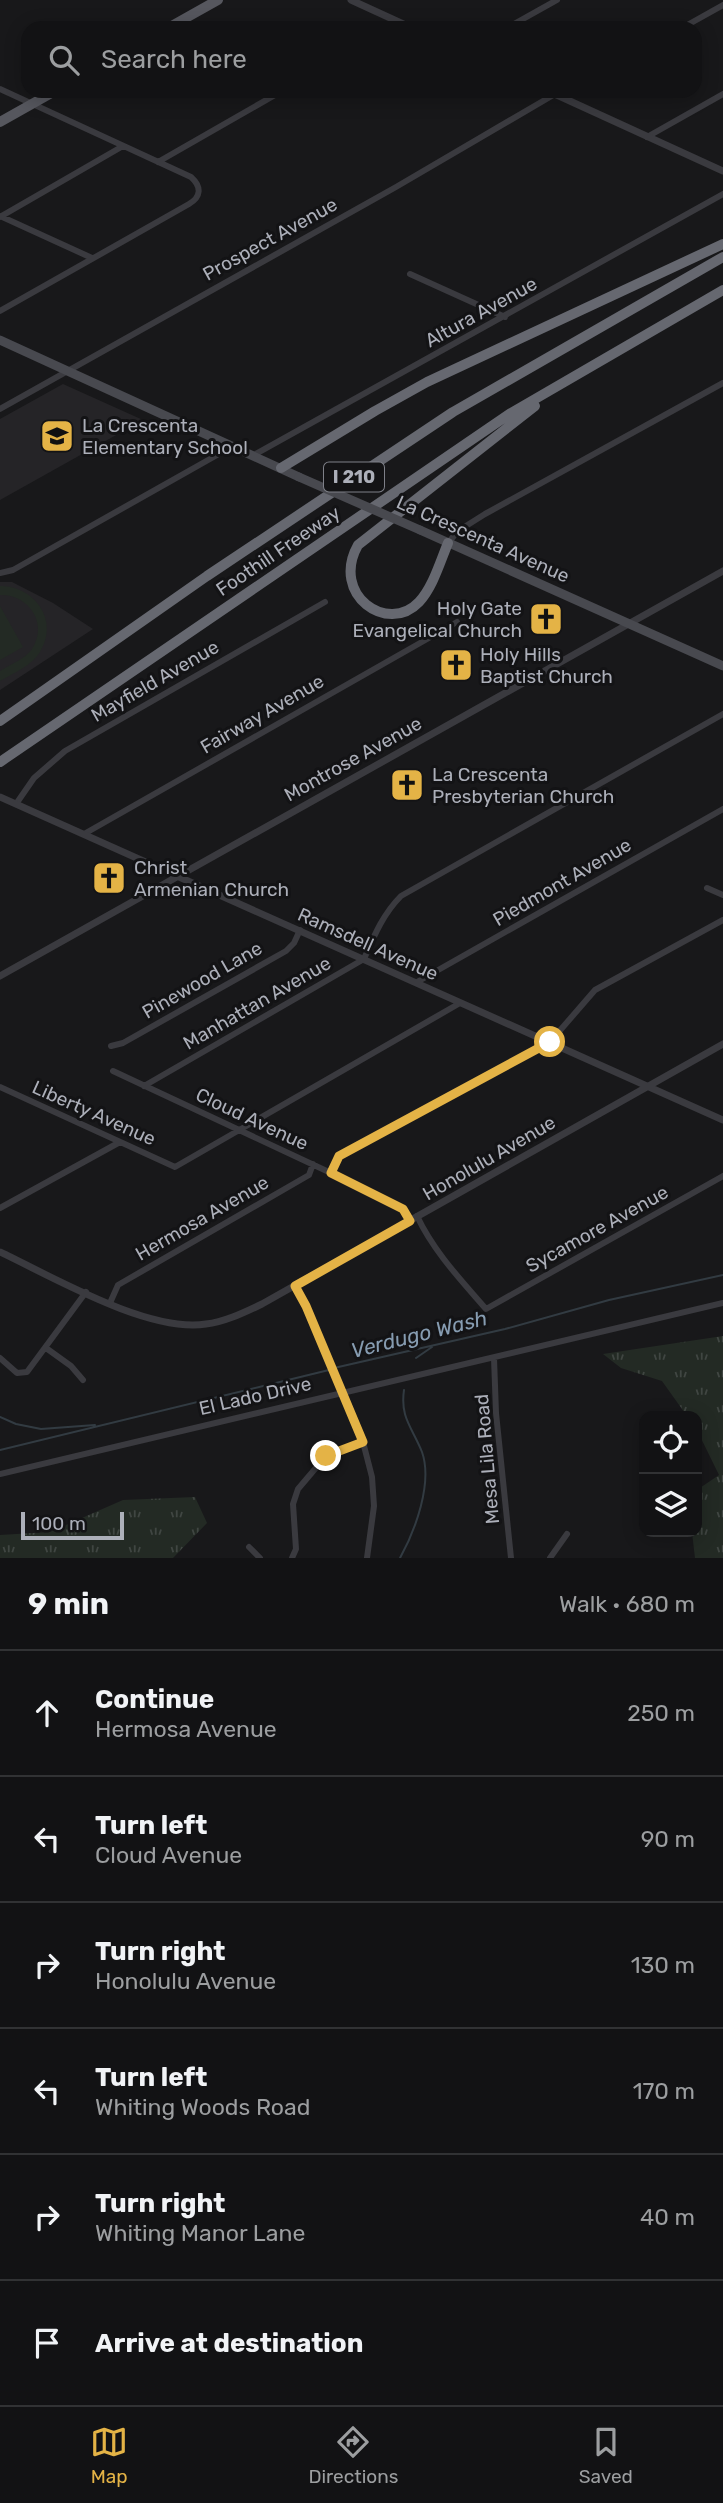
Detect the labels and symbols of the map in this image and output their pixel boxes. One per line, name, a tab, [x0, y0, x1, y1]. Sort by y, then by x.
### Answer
street label: Prospect Avenue	[199, 192, 341, 286]
street label: Altura Avenue	[421, 272, 541, 352]
place label: La Crescenta Elementary School	[82, 414, 248, 459]
school or university icon: La Crescenta Elementary School	[38, 417, 76, 455]
road number: I 210	[324, 462, 384, 491]
street label: La Crescenta Avenue	[393, 490, 573, 588]
street label: Foothill Freeway	[212, 501, 344, 601]
place label: Holy Gate Evangelical Church	[352, 597, 522, 642]
church icon: Holy Gate Evangelical Church	[527, 600, 565, 638]
street label: Mayfield Avenue	[87, 635, 223, 727]
place label: Holy Hills Baptist Church	[480, 643, 613, 688]
church icon: Holy Hills Baptist Church	[437, 646, 475, 684]
street label: Fairway Avenue	[196, 669, 328, 759]
street label: Montrose Avenue	[280, 712, 426, 806]
place label: La Crescenta Presbyterian Church	[432, 763, 614, 808]
church icon: La Crescenta Presbyterian Church	[388, 766, 426, 804]
street label: Piedmont Avenue	[489, 833, 635, 931]
place label: Christ Armenian Church	[134, 856, 289, 901]
church icon: Christ Armenian Church	[90, 859, 128, 897]
street label: Ramsdell Avenue	[294, 903, 442, 985]
street label: Pinewood Lane	[138, 936, 266, 1024]
street label: Manhattan Avenue	[179, 951, 335, 1055]
route start	[534, 1026, 565, 1057]
street label: Liberty Avenue	[29, 1076, 159, 1150]
street label: Cloud Avenue	[192, 1083, 312, 1155]
street label: Honolulu Avenue	[418, 1111, 560, 1205]
street label: Hermosa Avenue	[131, 1171, 273, 1265]
street label: Sycamore Avenue	[522, 1180, 672, 1278]
water label: Verdugo Wash	[348, 1305, 490, 1363]
street label: El Lado Drive	[197, 1372, 313, 1420]
street label: Mesa Lila Road	[470, 1393, 504, 1525]
route end	[310, 1440, 341, 1471]
scale bar	[21, 1509, 124, 1541]

